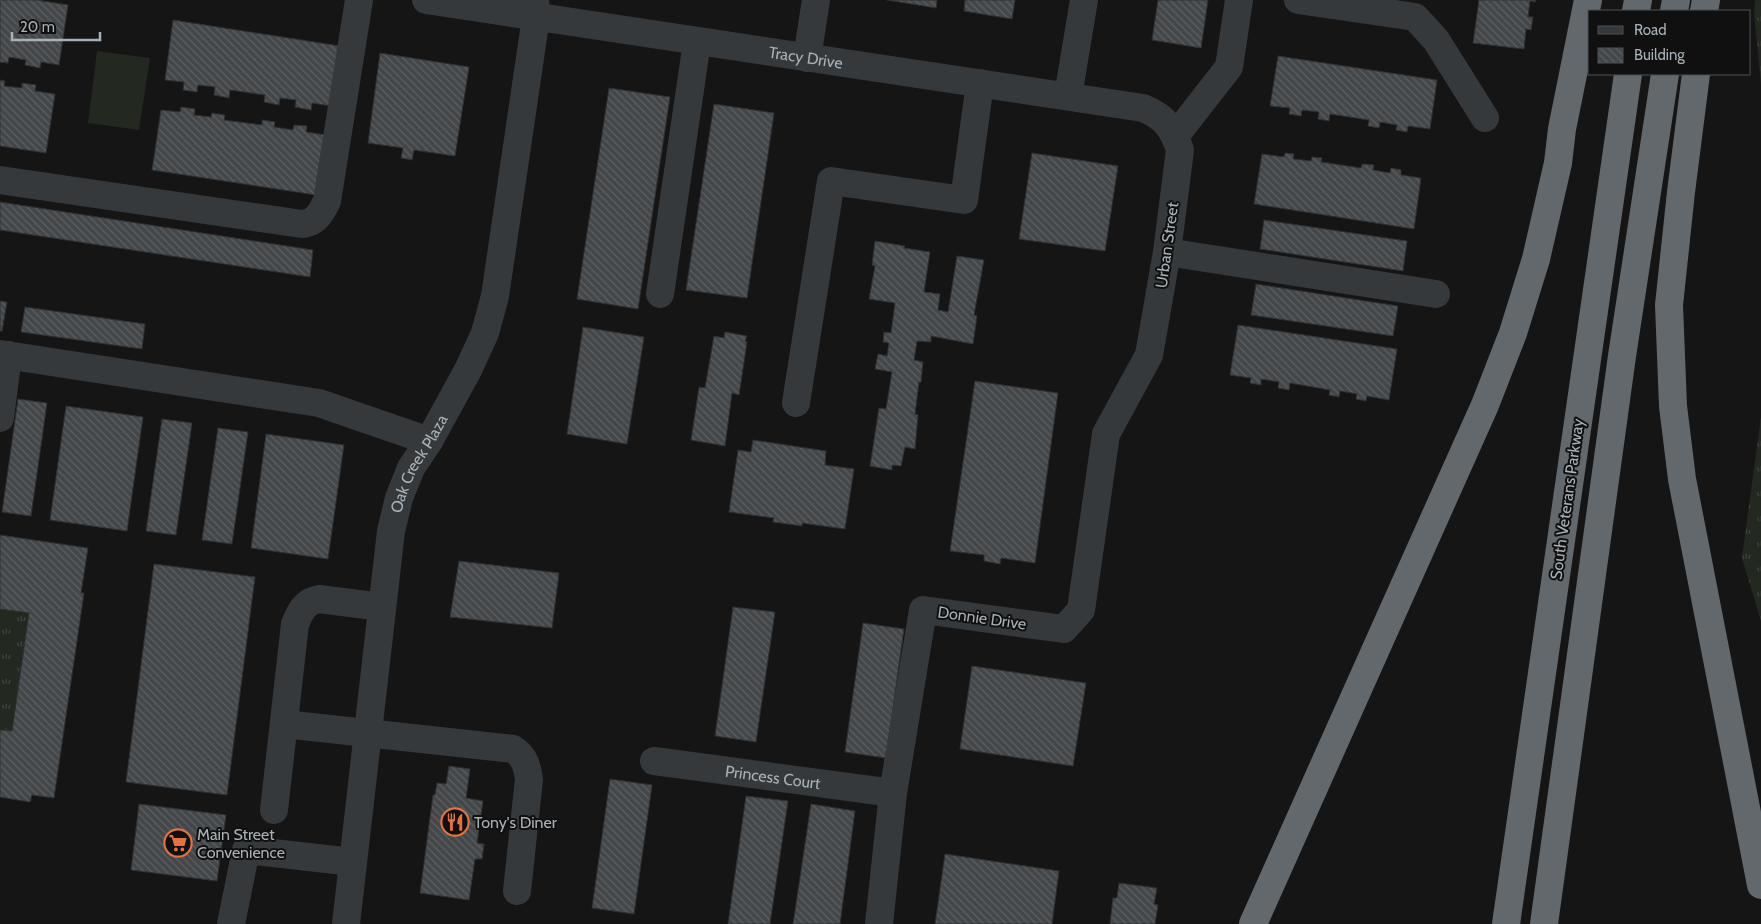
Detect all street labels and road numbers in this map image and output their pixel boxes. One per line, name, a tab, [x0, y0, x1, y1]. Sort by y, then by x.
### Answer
street label: Tracy Drive	[767, 42, 844, 72]
street label: Urban Street	[1152, 200, 1183, 289]
street label: Oak Creek Plaza	[386, 411, 451, 514]
street label: South Veterans Parkway	[1546, 417, 1588, 581]
street label: Donnie Drive	[936, 602, 1028, 634]
street label: Princess Court	[724, 761, 822, 793]

